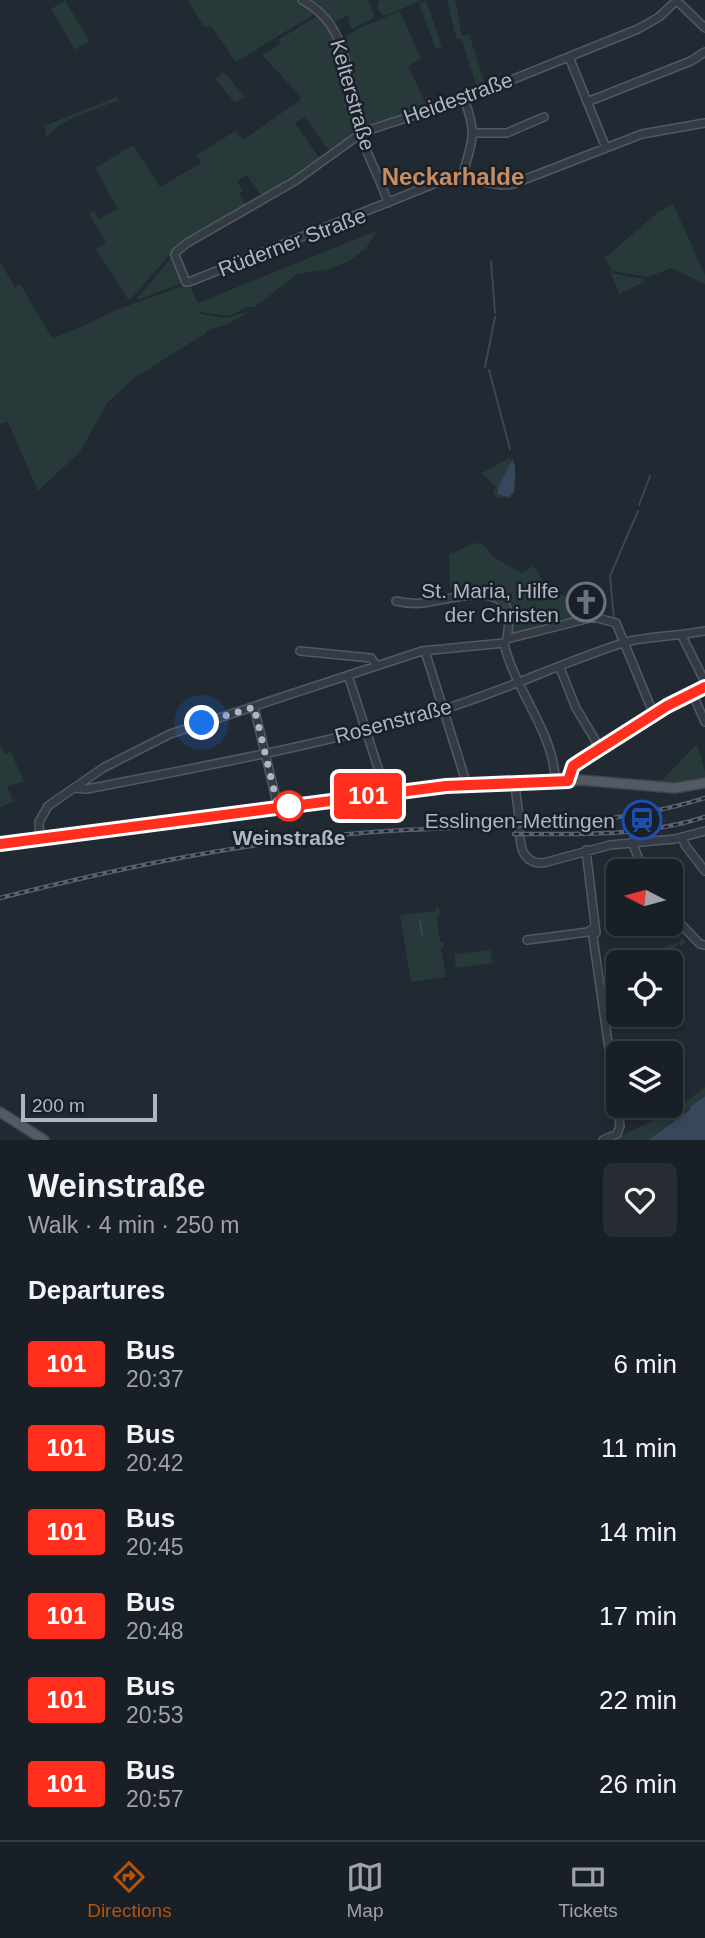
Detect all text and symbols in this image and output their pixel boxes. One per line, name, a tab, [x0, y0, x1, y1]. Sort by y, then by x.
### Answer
street label: Kelterstraße	[326, 37, 380, 153]
street label: Heidestraße	[400, 68, 516, 128]
district label: Neckarhalde	[382, 163, 524, 190]
street label: Rüderner Straße	[215, 203, 369, 281]
place label: St. Maria, Hilfe der Christen	[421, 579, 559, 626]
church icon: St. Maria, Hilfe der Christen	[565, 581, 607, 623]
street label: Rosenstraße	[332, 694, 454, 748]
your location	[184, 705, 219, 740]
line badge: 101	[328, 773, 408, 819]
text: 101	[348, 782, 388, 809]
marker: Weinstraße	[274, 791, 304, 821]
station icon: Esslingen-Mettingen	[621, 799, 663, 841]
place label: Esslingen-Mettingen	[425, 809, 615, 832]
place label: Weinstraße	[233, 826, 345, 849]
north arrow	[606, 859, 682, 936]
map controls	[606, 859, 683, 1118]
button: locate	[606, 950, 683, 1027]
button: layers	[606, 1041, 683, 1118]
scale bar	[21, 1091, 158, 1123]
text: 200 m	[32, 1095, 85, 1116]
button: heart	[603, 1163, 677, 1237]
text: Weinstraße	[28, 1167, 205, 1204]
text: Walk · 4 min · 250 m	[28, 1212, 239, 1238]
text: Departures	[28, 1275, 165, 1305]
text: Bus	[126, 1335, 175, 1365]
text: 6 min	[613, 1349, 677, 1379]
text: 101	[46, 1350, 87, 1377]
text: 20:37	[126, 1366, 184, 1392]
text: Bus	[126, 1419, 175, 1449]
text: 11 min	[601, 1433, 677, 1463]
text: 101	[46, 1434, 87, 1461]
text: 20:42	[126, 1450, 184, 1476]
text: Bus	[126, 1503, 175, 1533]
text: 14 min	[599, 1517, 677, 1547]
text: 101	[46, 1518, 87, 1545]
text: 20:45	[126, 1534, 184, 1560]
text: Bus	[126, 1587, 175, 1617]
text: 17 min	[599, 1601, 677, 1631]
text: 101	[46, 1602, 87, 1629]
text: 20:48	[126, 1618, 184, 1644]
text: Bus	[126, 1671, 175, 1701]
text: 22 min	[599, 1685, 677, 1715]
text: 101	[46, 1686, 87, 1713]
text: 20:53	[126, 1702, 184, 1728]
text: Bus	[126, 1755, 175, 1785]
text: 26 min	[599, 1769, 677, 1799]
text: 101	[46, 1770, 87, 1797]
text: 20:57	[126, 1786, 184, 1812]
tab: Directions	[87, 1858, 172, 1922]
tab: Map	[346, 1858, 384, 1922]
tab: Tickets	[558, 1858, 618, 1922]

